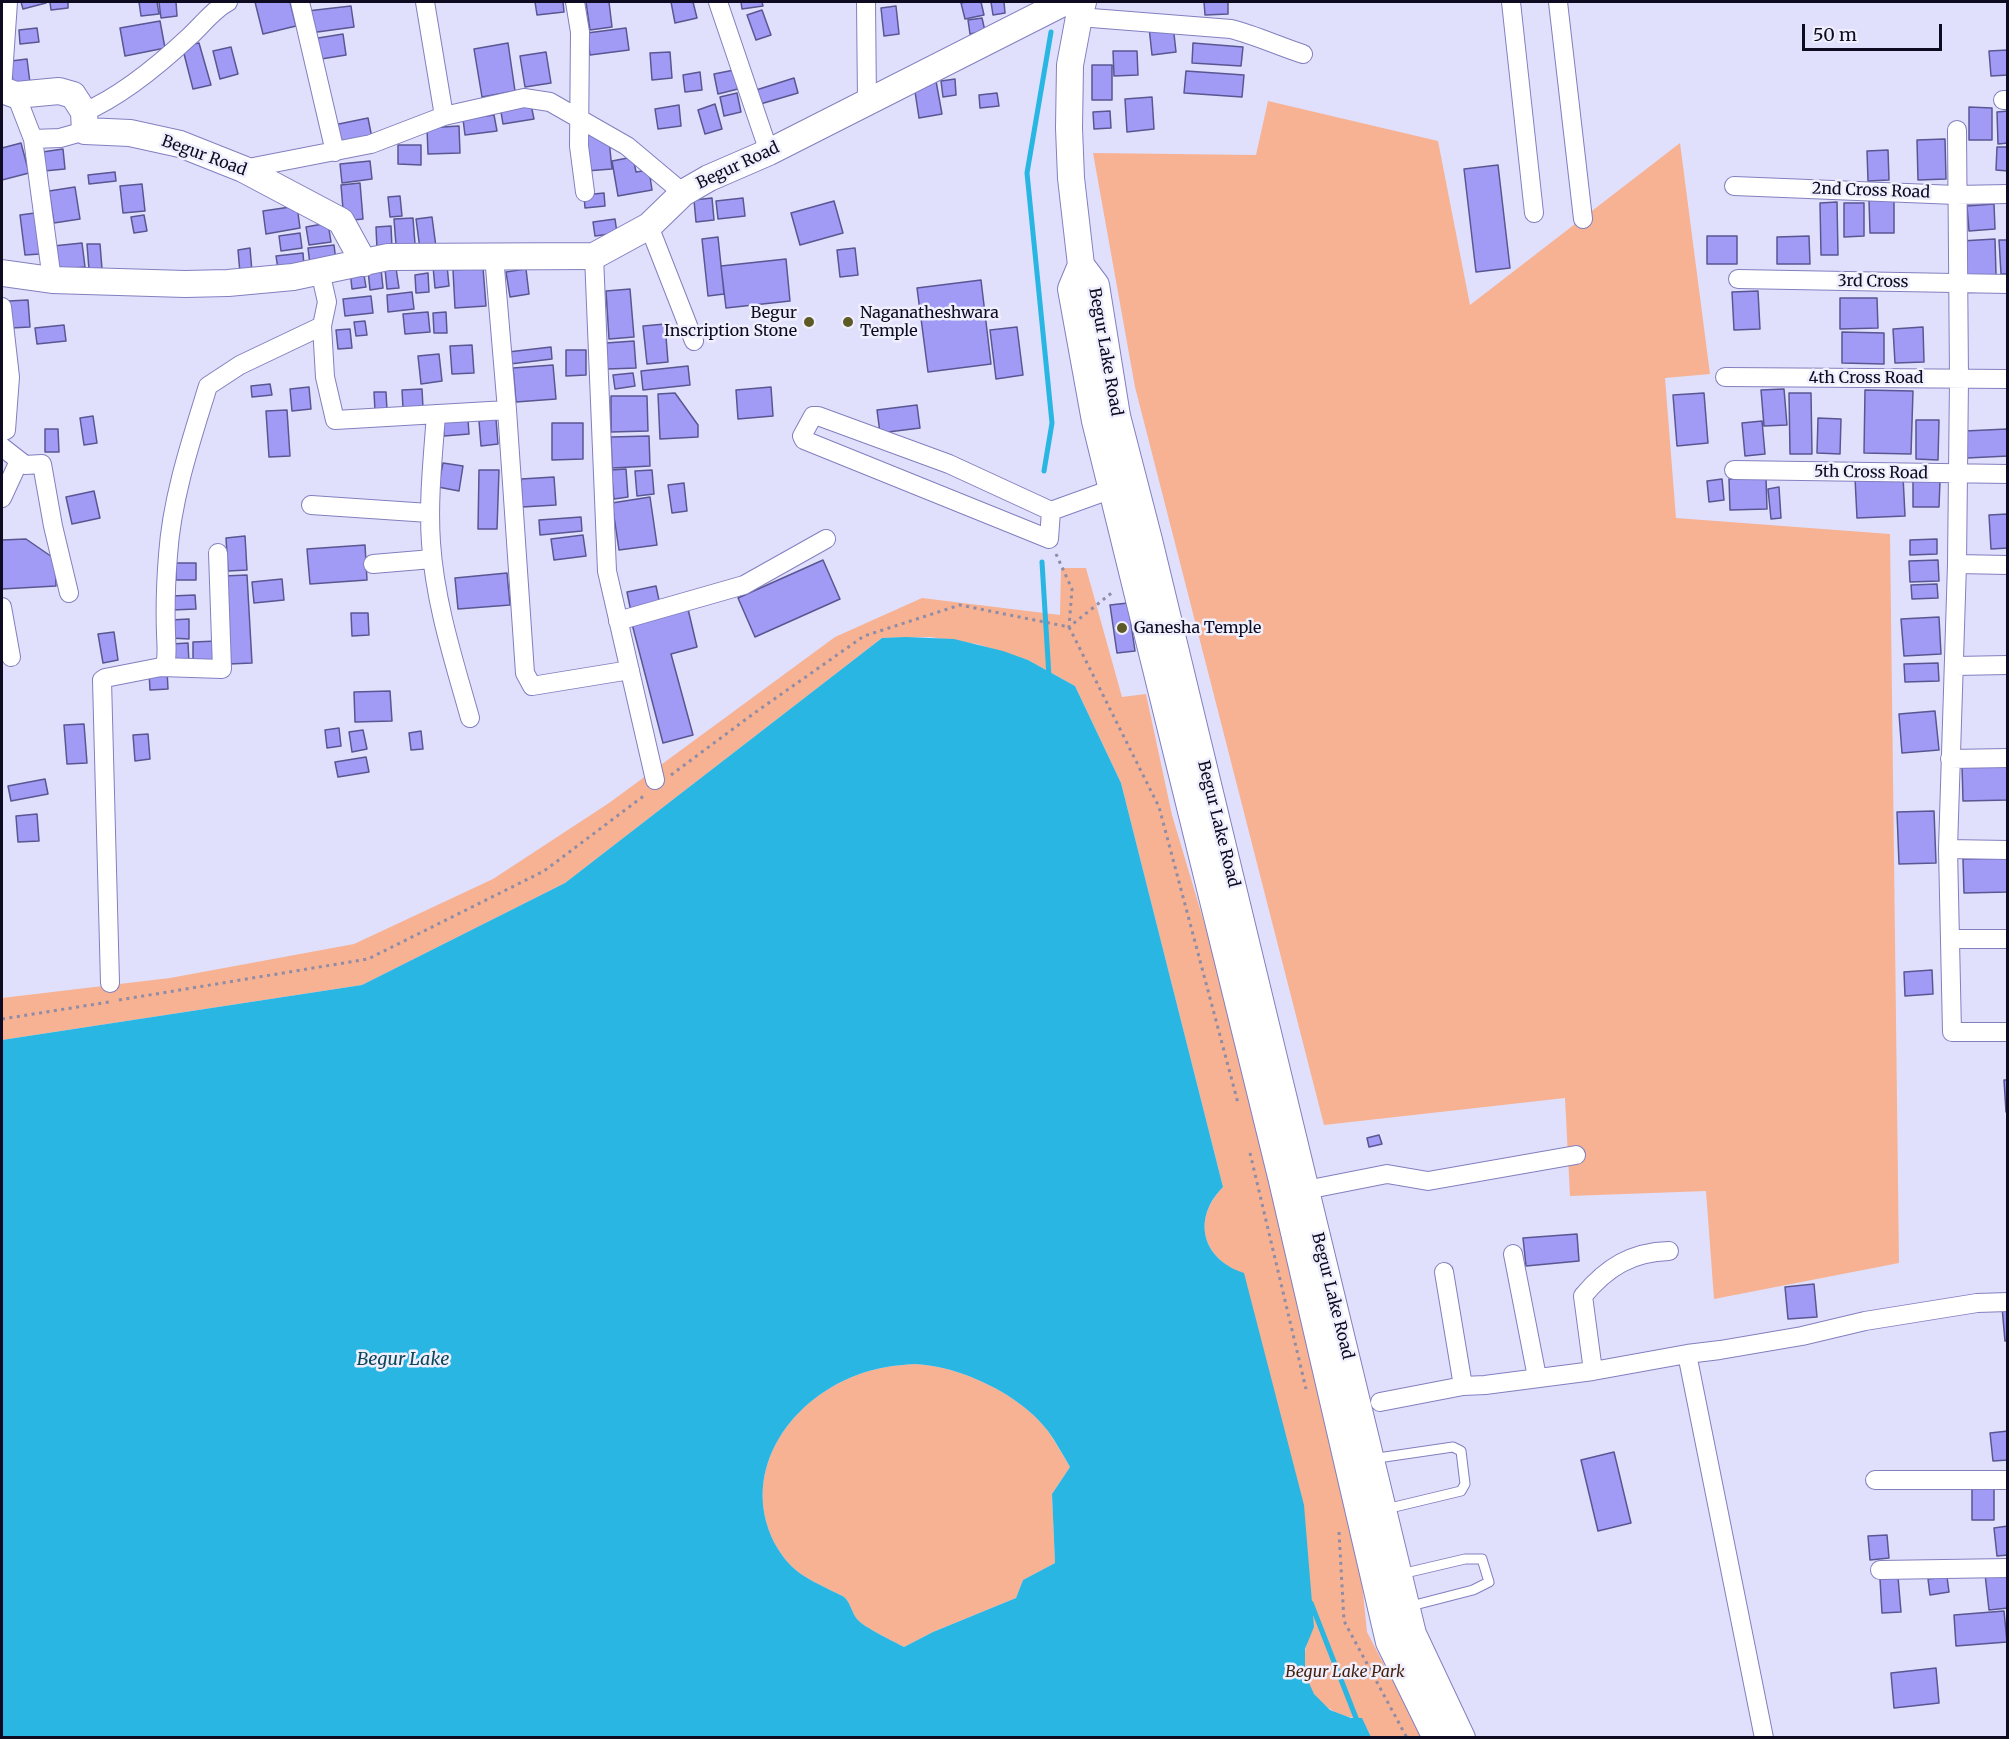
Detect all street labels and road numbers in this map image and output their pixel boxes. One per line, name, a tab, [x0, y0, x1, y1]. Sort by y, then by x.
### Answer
street label: Begur Road	[159, 132, 249, 180]
street label: Begur Road	[694, 138, 782, 194]
street label: 2nd Cross Road	[1812, 179, 1930, 203]
street label: 3rd Cross	[1837, 272, 1909, 292]
street label: Begur Lake Road	[1084, 286, 1126, 418]
street label: 4th Cross Road	[1809, 368, 1923, 388]
street label: 5th Cross Road	[1814, 462, 1928, 484]
street label: Begur Lake Road	[1193, 759, 1243, 889]
street label: Begur Lake Road	[1307, 1231, 1357, 1361]

